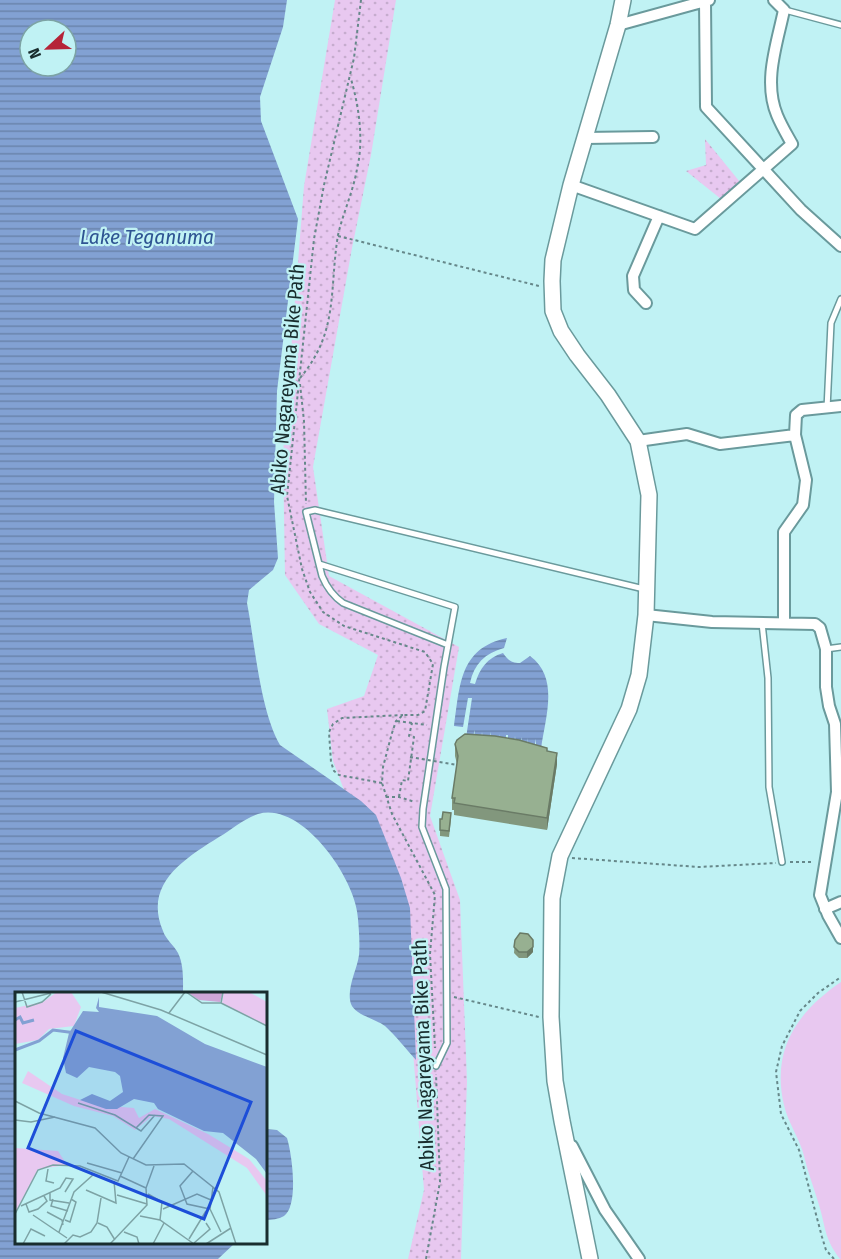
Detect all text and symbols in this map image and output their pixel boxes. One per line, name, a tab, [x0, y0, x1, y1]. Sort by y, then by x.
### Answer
north arrow	[18, 18, 78, 78]
text: N	[24, 45, 45, 61]
water label: Lake Teganuma	[80, 224, 214, 250]
street label: Abiko Nagareyama Bike Path	[265, 263, 309, 495]
street label: Abiko Nagareyama Bike Path	[407, 939, 439, 1171]
inset map	[15, 992, 267, 1244]

